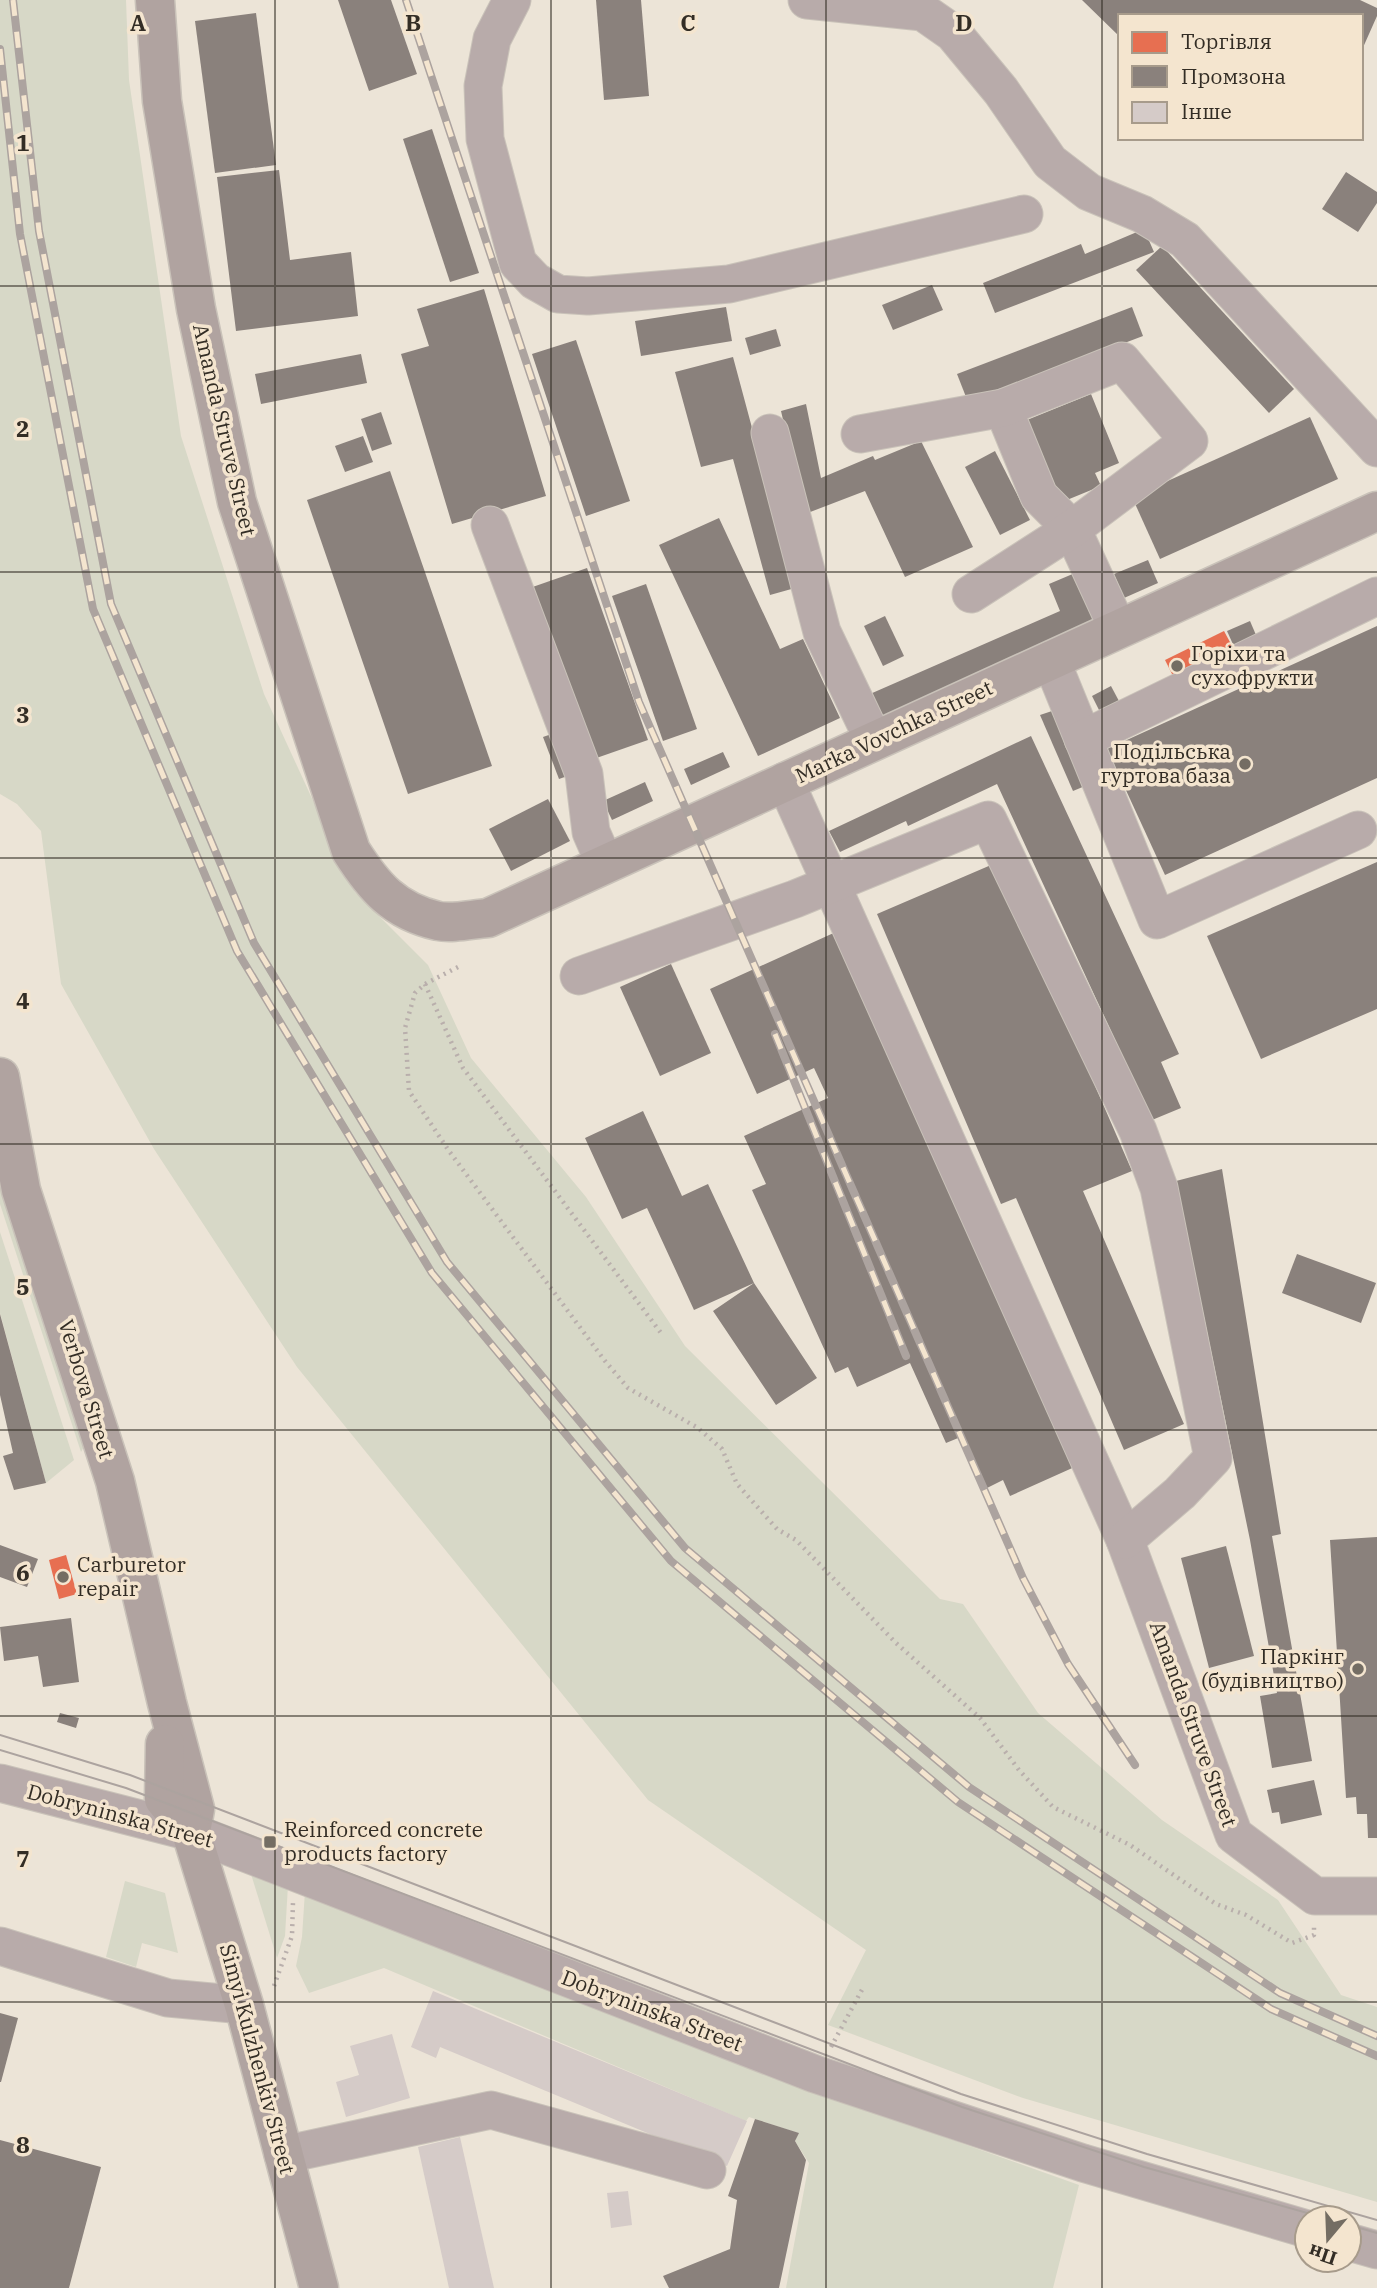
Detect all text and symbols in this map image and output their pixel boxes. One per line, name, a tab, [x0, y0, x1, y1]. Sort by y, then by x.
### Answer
text: A	[130, 7, 146, 37]
text: B	[405, 7, 421, 37]
text: C	[680, 7, 696, 37]
text: D	[955, 7, 973, 37]
legend	[1118, 14, 1363, 140]
text: Торгівля	[1181, 27, 1272, 55]
text: Промзона	[1181, 62, 1286, 90]
text: Інше	[1181, 97, 1232, 125]
text: 1	[16, 127, 30, 157]
street label: Amanda Struve Street	[187, 321, 263, 539]
text: 2	[16, 413, 30, 443]
place label: Горіхи та сухофрукти	[1191, 639, 1314, 691]
marker: Горіхи та сухофрукти	[1169, 658, 1185, 674]
street label: Marka Vovchka Street	[790, 673, 997, 789]
text: 3	[16, 699, 30, 729]
place label: Подільська гуртова база	[1100, 737, 1231, 789]
marker: Подільська гуртова база	[1237, 756, 1253, 772]
text: 4	[16, 985, 30, 1015]
text: 5	[16, 1271, 30, 1301]
street label: Verbova Street	[53, 1316, 121, 1462]
place label: Carburetor repair	[77, 1550, 187, 1602]
text: 6	[16, 1557, 30, 1587]
marker: Carburetor repair	[55, 1569, 71, 1585]
street label: Amanda Struve Street	[1144, 1617, 1244, 1830]
place label: Паркінг (будівництво)	[1201, 1642, 1344, 1694]
marker: Паркінг (будівництво)	[1350, 1661, 1366, 1677]
street label: Dobryninska Street	[24, 1777, 216, 1853]
place label: Reinforced concrete products factory	[284, 1815, 483, 1867]
marker: Reinforced concrete products factory	[262, 1834, 278, 1850]
text: 7	[16, 1843, 30, 1873]
street label: Simyi Kulzhenkiv Street	[214, 1940, 302, 2177]
street label: Dobryninska Street	[558, 1963, 747, 2057]
text: 8	[16, 2129, 30, 2159]
north arrow	[1293, 2204, 1363, 2274]
text: Пн	[1305, 2239, 1340, 2271]

